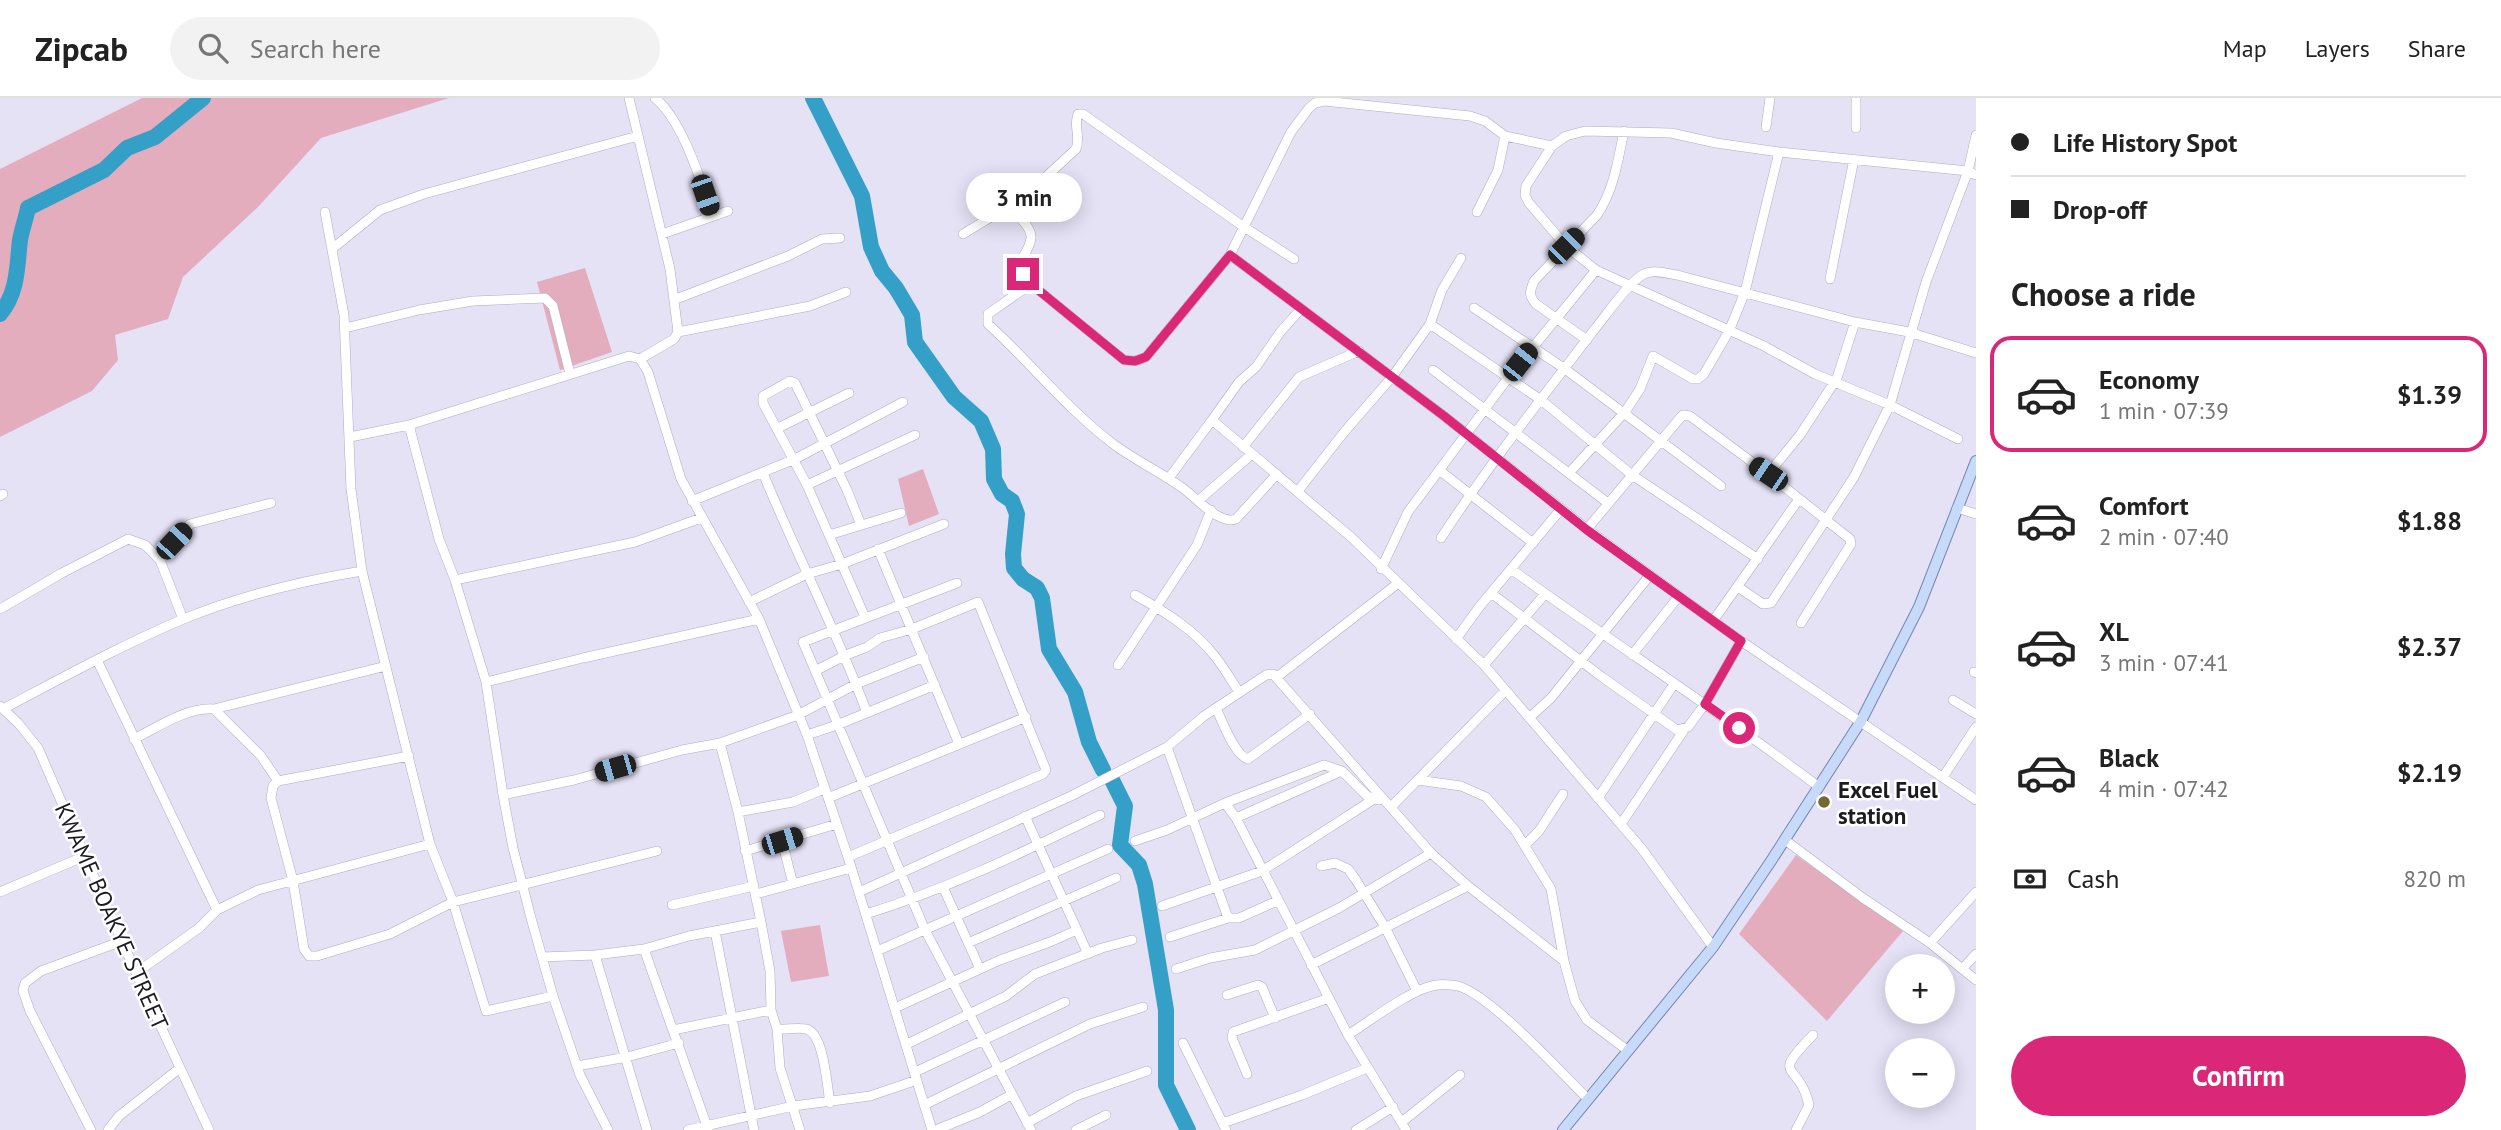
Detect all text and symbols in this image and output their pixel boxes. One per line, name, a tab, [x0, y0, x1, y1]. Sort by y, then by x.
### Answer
search box	[170, 17, 660, 80]
text: Zipcab	[35, 27, 128, 70]
icon: search	[194, 29, 232, 67]
text: Search here	[250, 32, 381, 65]
text: Map	[2223, 33, 2267, 64]
text: Layers	[2305, 33, 2370, 64]
text: Share	[2408, 33, 2466, 64]
text: Life History Spot	[2053, 126, 2237, 159]
car	[689, 172, 722, 218]
callout: 3 min	[965, 172, 1081, 222]
text: 3 min	[996, 183, 1052, 212]
text: Drop-off	[2053, 193, 2147, 226]
car	[1544, 224, 1589, 268]
route end	[1007, 258, 1039, 290]
text: Choose a ride	[2011, 273, 2196, 315]
car	[1499, 339, 1542, 385]
icon: car	[2015, 363, 2078, 426]
text: Economy	[2099, 363, 2199, 396]
text: $1.39	[2397, 378, 2462, 411]
text: 1 min · 07:39	[2099, 396, 2229, 425]
car	[1745, 454, 1792, 494]
icon: car	[2015, 489, 2078, 552]
text: Comfort	[2099, 489, 2189, 522]
text: $1.88	[2397, 504, 2462, 537]
car	[152, 518, 197, 564]
text: 2 min · 07:40	[2099, 522, 2229, 551]
icon: car	[2015, 615, 2078, 678]
text: XL	[2099, 615, 2129, 648]
text: $2.37	[2397, 630, 2462, 663]
text: 3 min · 07:41	[2099, 648, 2229, 677]
route start	[1723, 712, 1755, 744]
icon: car	[2015, 741, 2078, 804]
text: Black	[2099, 741, 2159, 774]
car	[592, 752, 639, 784]
text: $2.19	[2397, 756, 2462, 789]
text: 4 min · 07:42	[2099, 774, 2229, 803]
place label: Excel Fuel station	[1838, 775, 1938, 830]
marker: Excel Fuel station	[1816, 794, 1832, 810]
street label: KWAME BOAKYE STREET	[49, 798, 175, 1034]
car	[759, 825, 806, 857]
icon: cash	[2011, 860, 2049, 898]
text: Cash	[2067, 862, 2119, 895]
text: 820 m	[2404, 864, 2466, 893]
map controls	[1885, 954, 1955, 1108]
button: +	[1885, 954, 1955, 1024]
button: Confirm	[2011, 1036, 2466, 1116]
button: −	[1885, 1038, 1955, 1108]

